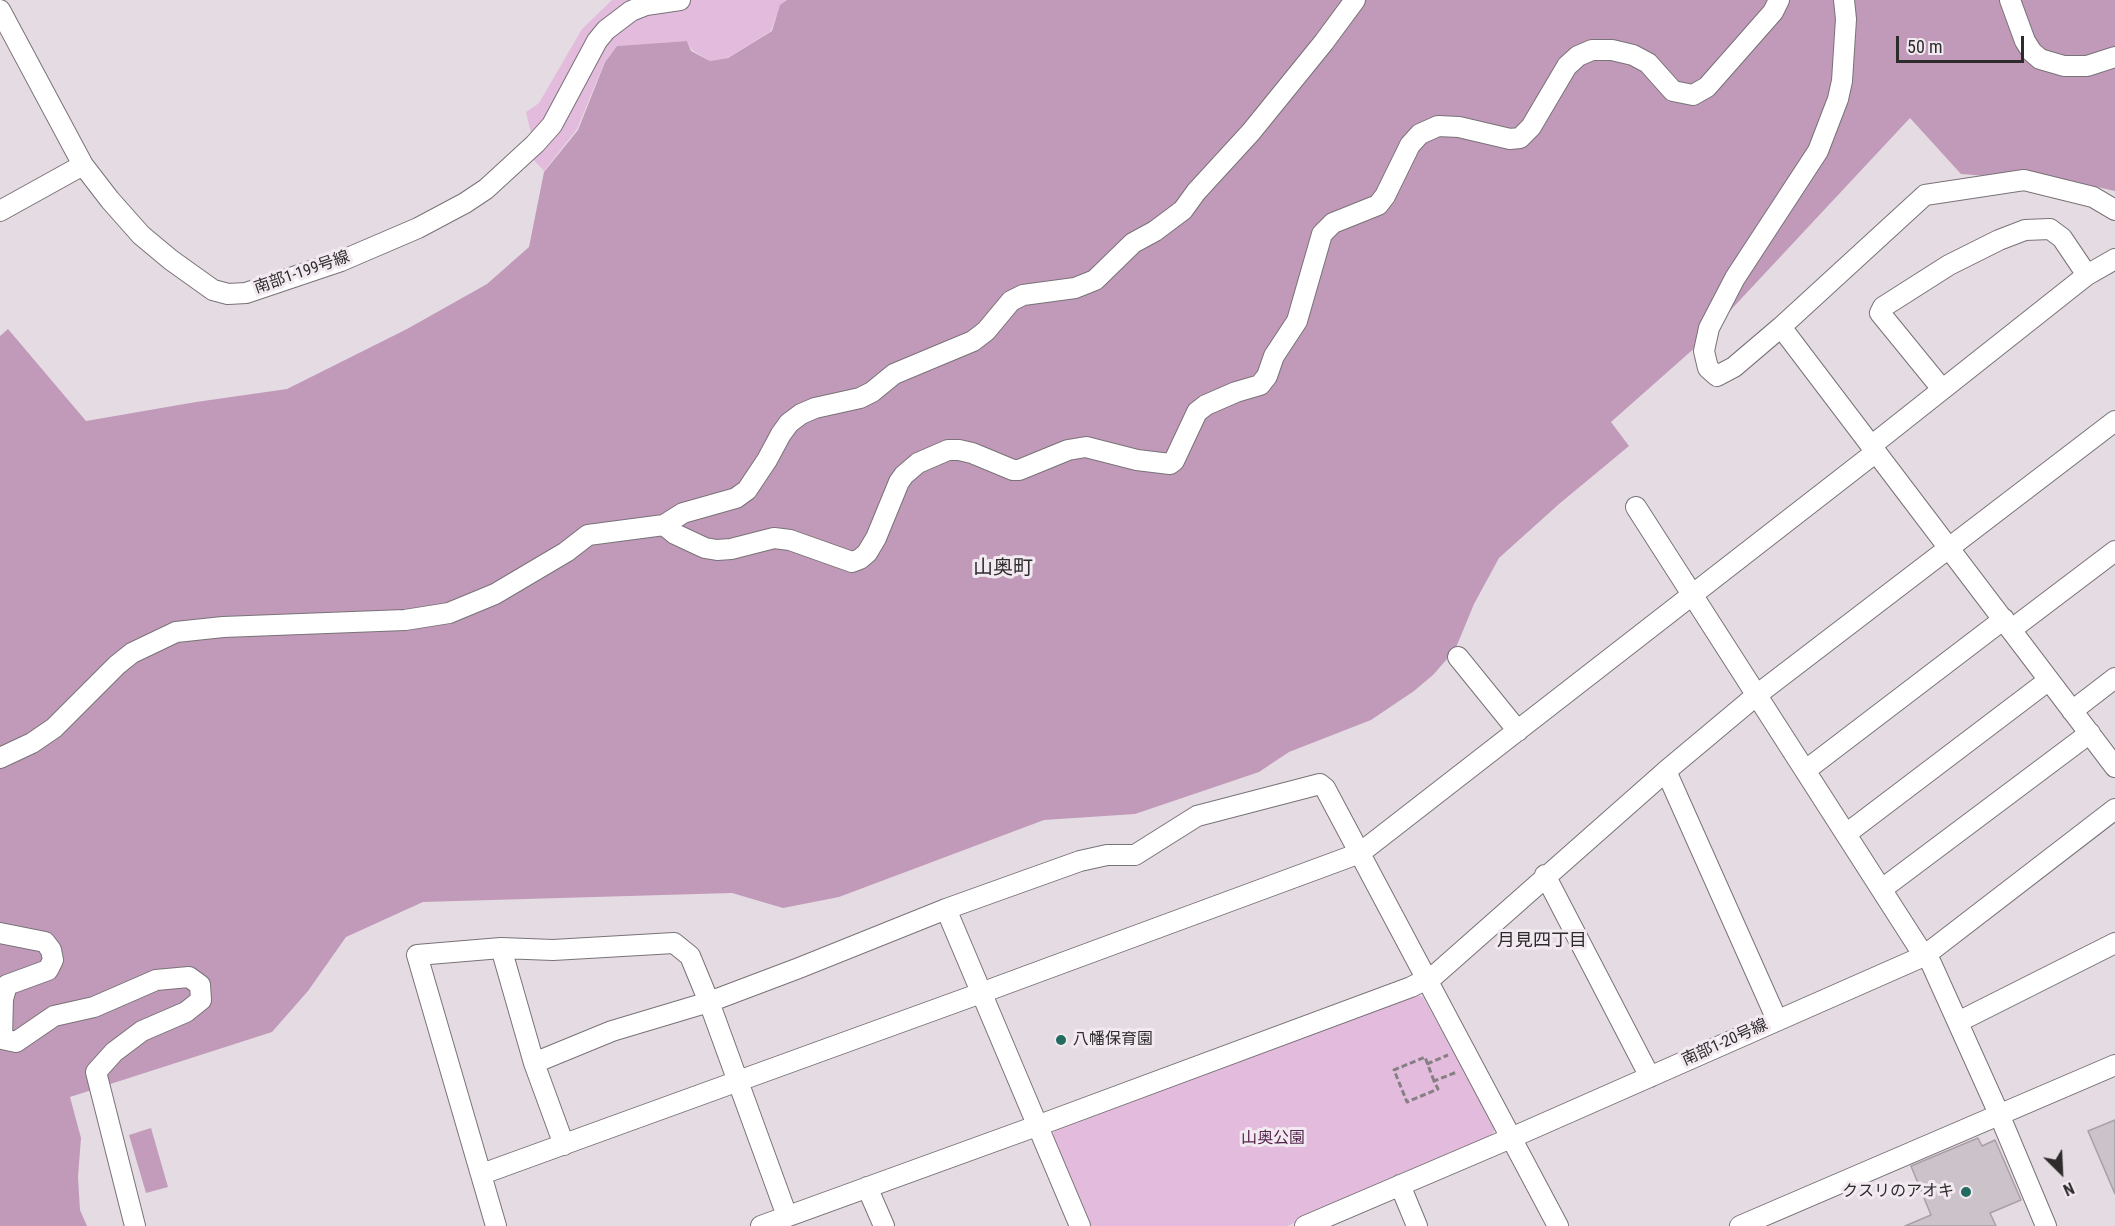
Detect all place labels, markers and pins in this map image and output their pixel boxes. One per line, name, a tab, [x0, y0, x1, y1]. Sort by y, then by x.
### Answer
place label: 八幡保育園	[1073, 1030, 1153, 1050]
marker: 八幡保育園	[1054, 1033, 1068, 1047]
place label: クスリのアオキ	[1842, 1182, 1954, 1202]
marker: クスリのアオキ	[1959, 1185, 1973, 1199]

